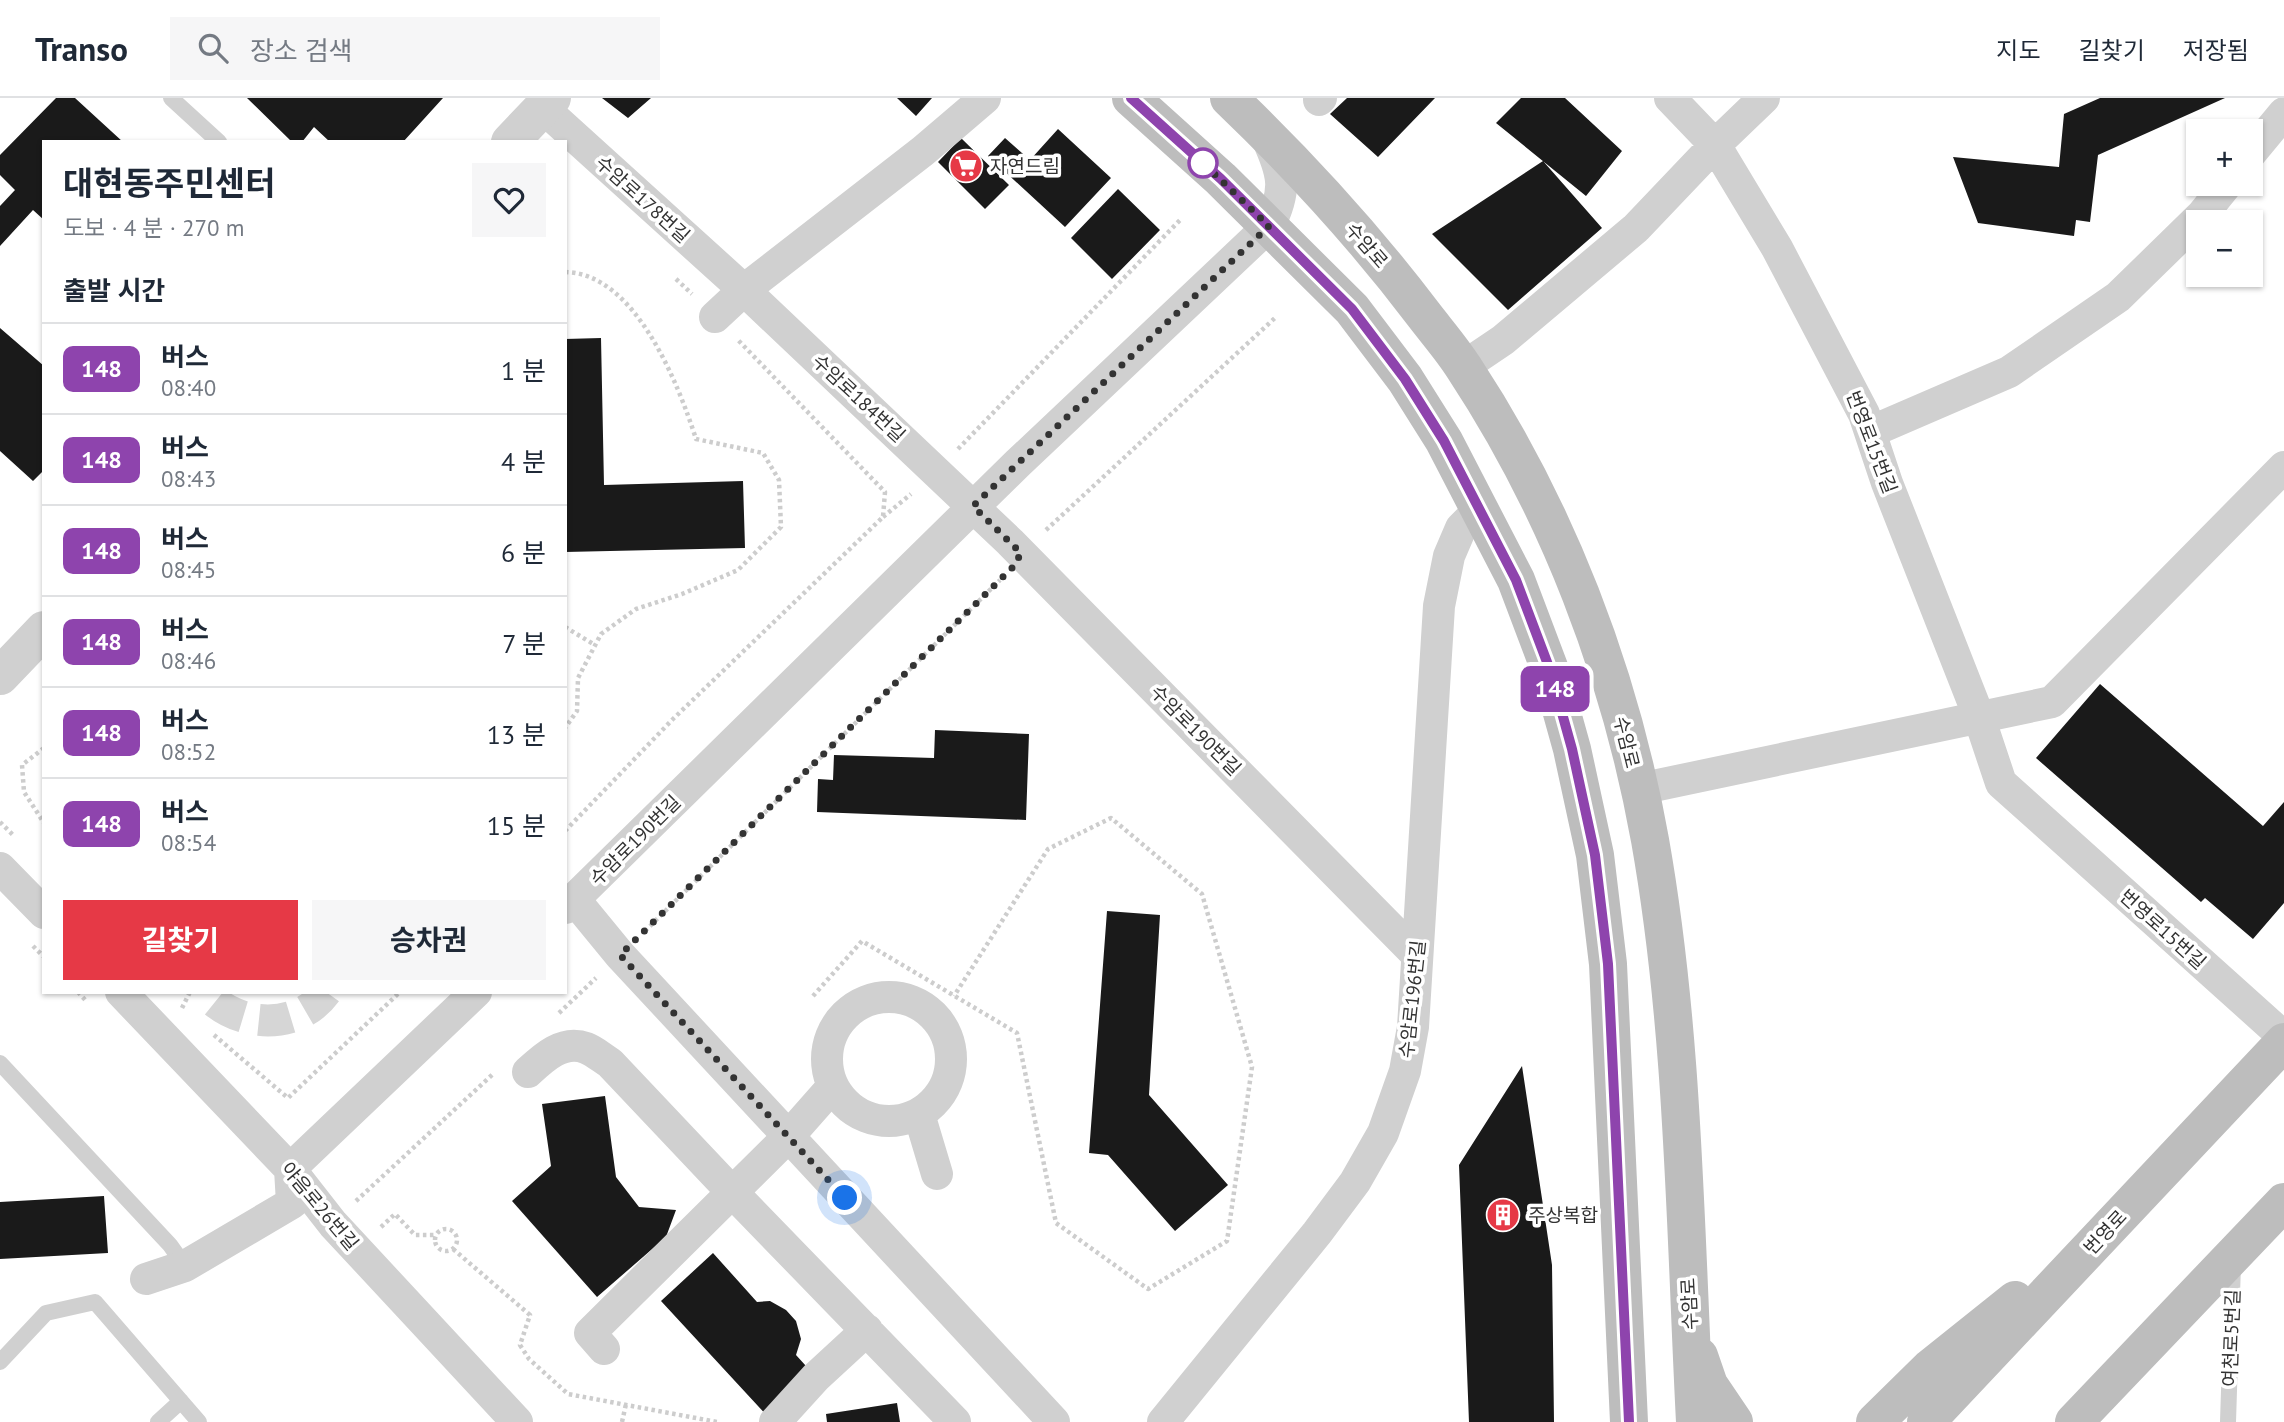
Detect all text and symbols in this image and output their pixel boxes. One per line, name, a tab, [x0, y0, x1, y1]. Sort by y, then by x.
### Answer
search box	[170, 17, 660, 80]
text: Transo	[35, 27, 128, 70]
icon: search	[194, 29, 232, 67]
text: 장소 검색	[250, 34, 353, 67]
text: 지도	[1996, 35, 2041, 66]
text: 길찾기	[2079, 35, 2145, 66]
text: 저장됨	[2183, 35, 2249, 66]
map controls	[2186, 119, 2263, 287]
button: +	[2186, 119, 2263, 196]
supermarket icon: 자연드림	[947, 147, 985, 185]
unlabelled marker	[1188, 148, 1218, 178]
street label: 수암로178번길	[591, 150, 695, 248]
place label: 자연드림	[990, 154, 1060, 178]
text: 대현동주민센터	[63, 161, 276, 204]
button: heart	[472, 163, 546, 237]
button: −	[2186, 210, 2263, 287]
text: 도보 · 4 분 · 270 m	[63, 213, 244, 242]
street label: 수암로	[1341, 217, 1393, 273]
text: 출발 시간	[63, 274, 165, 307]
text: 버스	[161, 340, 209, 373]
street label: 수암로184번길	[807, 349, 911, 447]
text: 148	[81, 353, 122, 384]
text: 1 분	[501, 354, 546, 387]
text: 08:40	[161, 373, 216, 402]
street label: 번영로15번길	[1841, 387, 1903, 497]
text: 버스	[161, 431, 209, 464]
text: 148	[81, 444, 122, 475]
text: 4 분	[501, 445, 546, 478]
text: 08:43	[161, 464, 216, 493]
text: 버스	[161, 522, 209, 555]
text: 148	[81, 535, 122, 566]
text: 6 분	[501, 536, 546, 569]
text: 08:45	[161, 555, 216, 584]
text: 버스	[161, 613, 209, 646]
text: 148	[81, 626, 122, 657]
text: 7 분	[502, 627, 546, 660]
text: 08:46	[161, 646, 216, 675]
line badge: 148	[1515, 666, 1595, 712]
text: 148	[1535, 673, 1575, 704]
street label: 수암로190번길	[1146, 680, 1246, 780]
text: 버스	[161, 704, 209, 737]
street label: 수암로	[1609, 714, 1645, 770]
text: 148	[81, 717, 122, 748]
text: 13 분	[487, 718, 546, 751]
text: 08:52	[161, 737, 216, 766]
street label: 수암로190번길	[585, 790, 685, 890]
text: 버스	[161, 795, 209, 828]
text: 148	[81, 808, 122, 839]
text: 15 분	[487, 809, 546, 842]
text: 08:54	[161, 828, 216, 857]
street label: 번영로15번길	[2115, 884, 2211, 974]
button: 길찾기	[63, 900, 298, 980]
button: 승차권	[312, 900, 546, 980]
street label: 수암로196번길	[1394, 939, 1430, 1059]
street label: 야음로26번길	[276, 1157, 364, 1255]
your location	[827, 1180, 862, 1215]
building icon: 주상복합	[1484, 1196, 1522, 1234]
place label: 주상복합	[1528, 1203, 1598, 1227]
street label: 번영로	[2078, 1205, 2132, 1259]
street label: 수암로	[1676, 1277, 1702, 1331]
street label: 여천로5번길	[2217, 1289, 2245, 1387]

